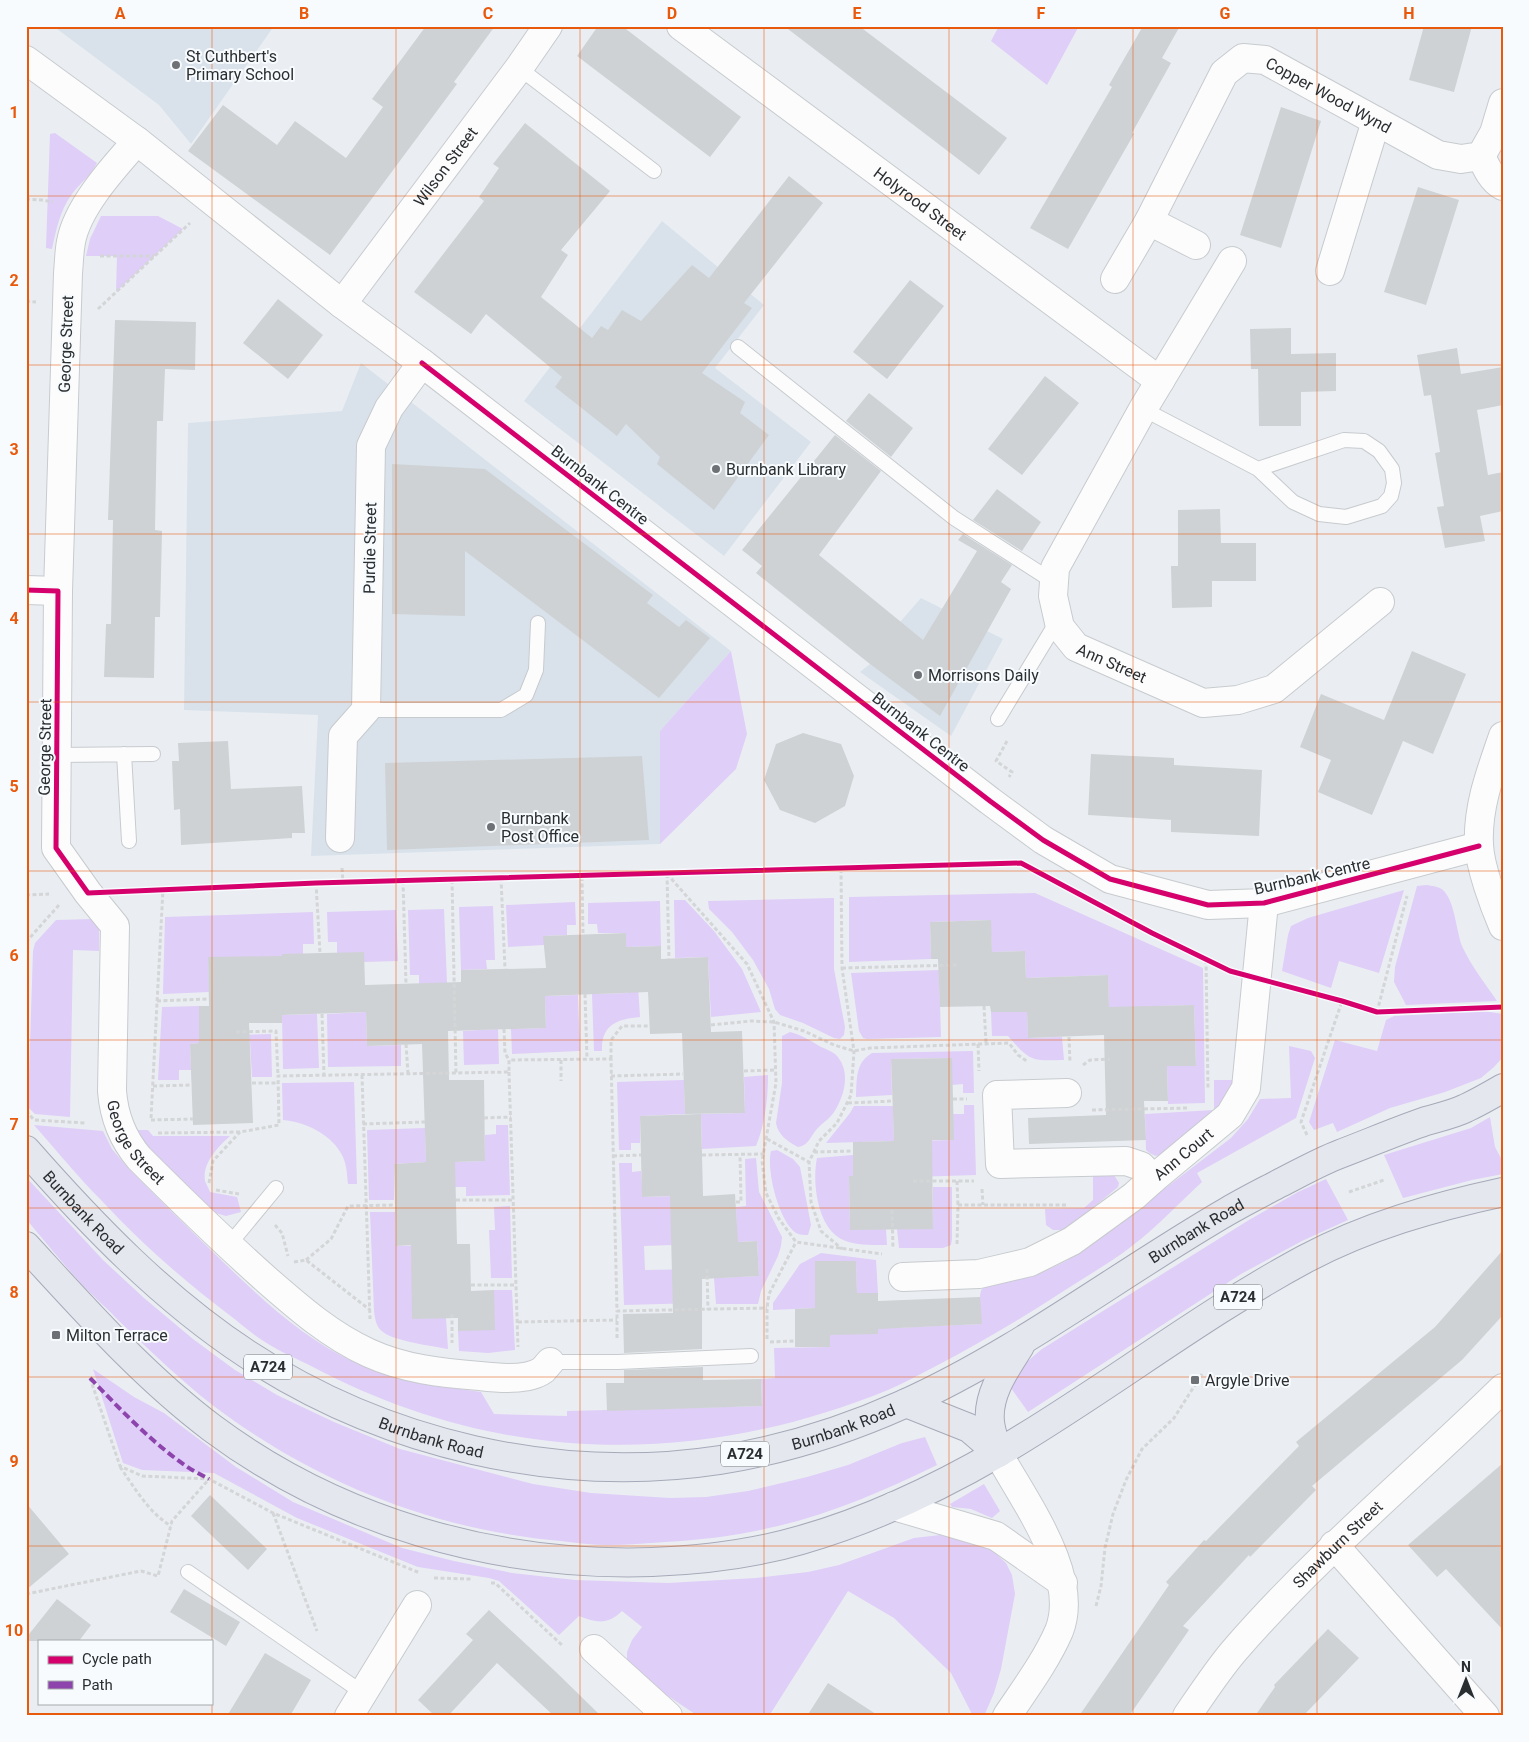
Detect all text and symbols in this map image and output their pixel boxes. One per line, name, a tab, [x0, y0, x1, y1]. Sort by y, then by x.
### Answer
text: A	[115, 4, 126, 23]
text: B	[299, 4, 309, 23]
text: C	[483, 4, 493, 23]
text: D	[667, 4, 677, 23]
text: E	[853, 4, 862, 23]
text: F	[1037, 4, 1046, 23]
text: G	[1220, 4, 1231, 23]
text: H	[1403, 4, 1415, 23]
place label: St Cuthbert's Primary School	[186, 47, 294, 84]
street label: Copper Wood Wynd	[1263, 53, 1395, 137]
marker: St Cuthbert's Primary School	[170, 59, 182, 71]
text: 1	[9, 103, 19, 122]
street label: Wilson Street	[409, 123, 481, 210]
street label: Holyrood Street	[870, 163, 971, 244]
text: 2	[9, 271, 19, 290]
street label: George Street	[55, 295, 77, 393]
text: 3	[9, 440, 19, 459]
street label: Burnbank Centre	[548, 441, 652, 529]
place label: Burnbank Library	[726, 460, 847, 479]
marker: Burnbank Library	[710, 463, 722, 475]
street label: Purdie Street	[360, 502, 380, 594]
text: 4	[9, 609, 19, 628]
street label: Ann Street	[1074, 639, 1150, 686]
place label: Morrisons Daily	[928, 666, 1039, 685]
marker: Morrisons Daily	[912, 669, 924, 681]
street label: Burnbank Centre	[869, 688, 973, 776]
street label: George Street	[35, 698, 55, 796]
text: 5	[9, 777, 19, 796]
place label: Burnbank Post Office	[501, 809, 579, 846]
marker: Burnbank Post Office	[485, 821, 497, 833]
street label: Burnbank Centre	[1252, 853, 1372, 899]
text: 6	[9, 946, 19, 965]
street label: George Street	[104, 1098, 169, 1188]
text: 7	[9, 1115, 19, 1134]
street label: Ann Court	[1150, 1124, 1217, 1184]
street label: Burnbank Road	[39, 1167, 128, 1258]
street label: Burnbank Road	[1145, 1194, 1247, 1267]
text: 8	[9, 1283, 19, 1302]
road number: A724	[1214, 1284, 1262, 1310]
place label: Milton Terrace	[66, 1326, 168, 1345]
marker: Milton Terrace	[50, 1329, 62, 1341]
road number: A724	[244, 1354, 292, 1380]
place label: Argyle Drive	[1205, 1371, 1290, 1390]
marker: Argyle Drive	[1189, 1374, 1201, 1386]
street label: Burnbank Road	[789, 1400, 898, 1454]
street label: Burnbank Road	[376, 1413, 486, 1462]
road number: A724	[721, 1442, 769, 1466]
text: 9	[9, 1452, 19, 1471]
street label: Shawburn Street	[1289, 1497, 1386, 1592]
text: 10	[5, 1621, 23, 1640]
legend	[38, 1640, 212, 1704]
text: Cycle path	[82, 1650, 152, 1668]
north arrow	[1442, 1654, 1492, 1704]
text: N	[1461, 1659, 1471, 1675]
text: Path	[82, 1676, 113, 1694]

